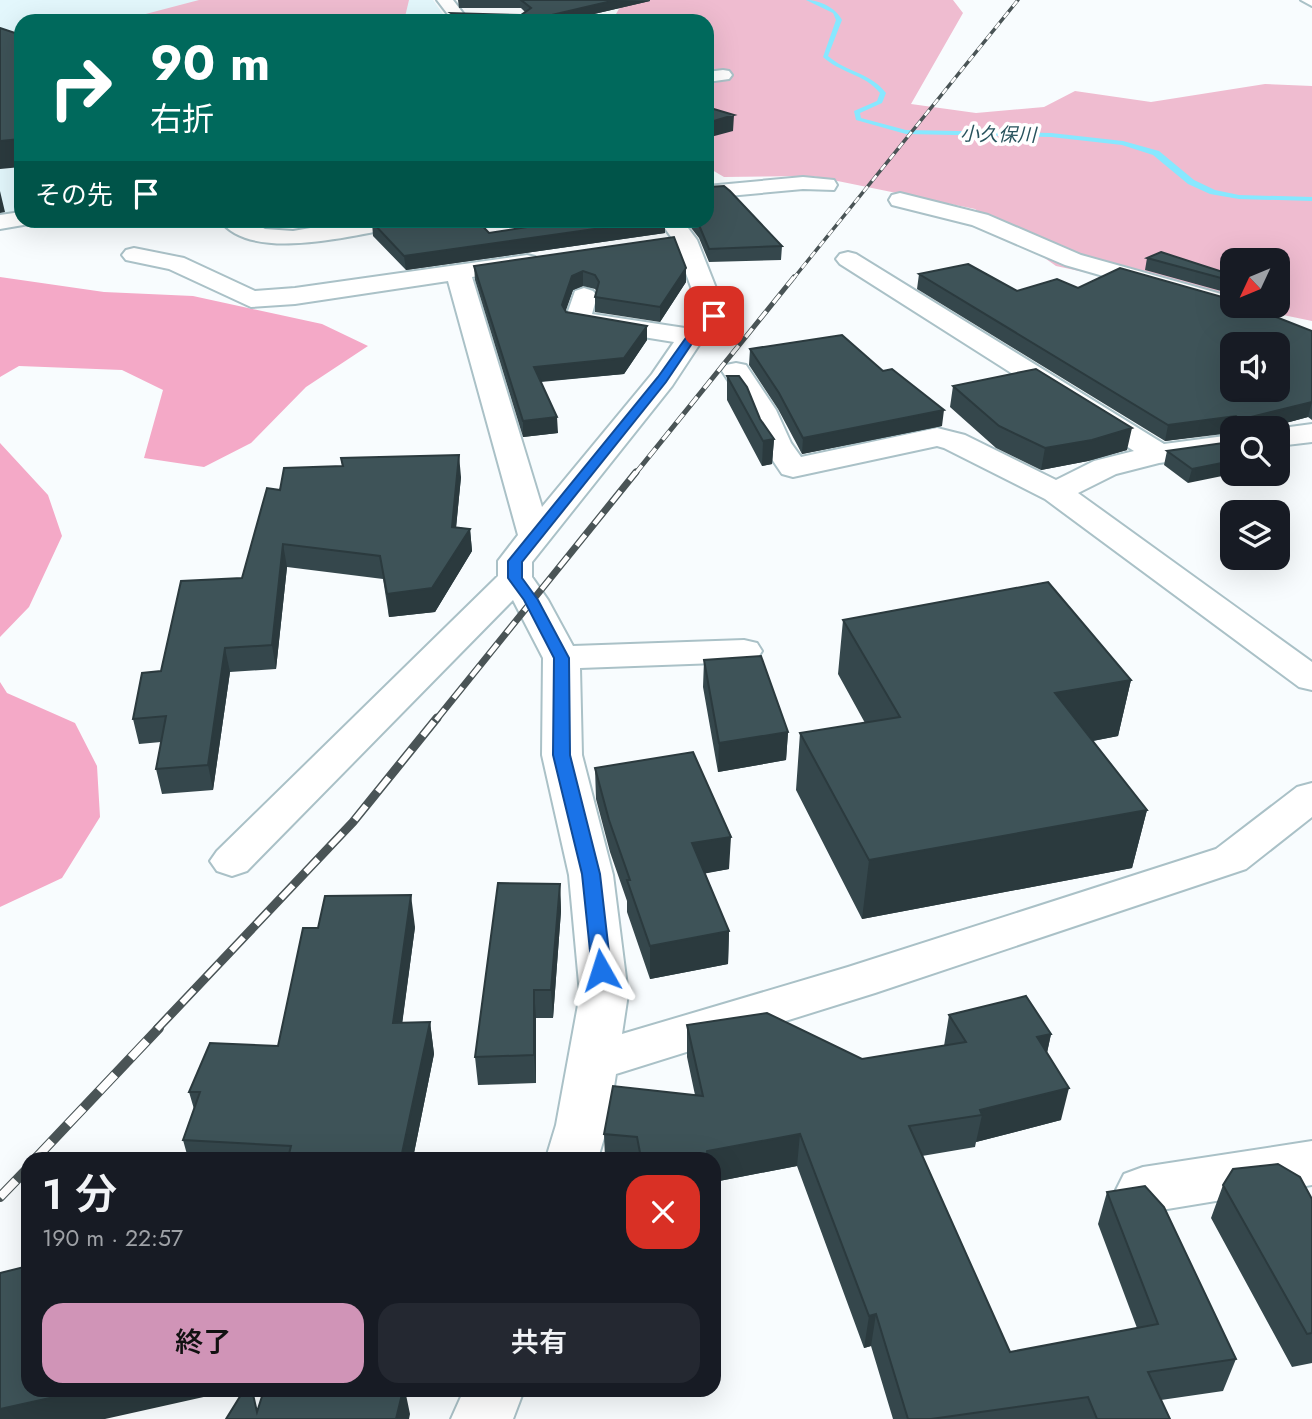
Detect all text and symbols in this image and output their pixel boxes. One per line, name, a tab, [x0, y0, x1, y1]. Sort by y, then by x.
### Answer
text: 90 m	[150, 28, 270, 98]
icon: right	[35, 42, 126, 133]
text: 右折	[150, 96, 214, 142]
water label: 小久保川	[960, 120, 1038, 149]
icon: arrive	[127, 175, 165, 213]
text: その先	[35, 176, 113, 214]
north arrow	[1220, 248, 1290, 318]
map controls	[1220, 248, 1290, 570]
pin	[684, 286, 744, 346]
icon: arrive	[695, 297, 733, 335]
button: sound	[1220, 332, 1290, 402]
button: search	[1220, 416, 1290, 486]
button: layers	[1220, 500, 1290, 570]
position arrow	[564, 933, 638, 1007]
text: 1 分	[42, 1164, 117, 1225]
button: close	[626, 1175, 700, 1249]
text: 190 m · 22:57	[42, 1221, 183, 1255]
button: 終了	[42, 1303, 364, 1383]
button: 共有	[378, 1303, 700, 1383]

